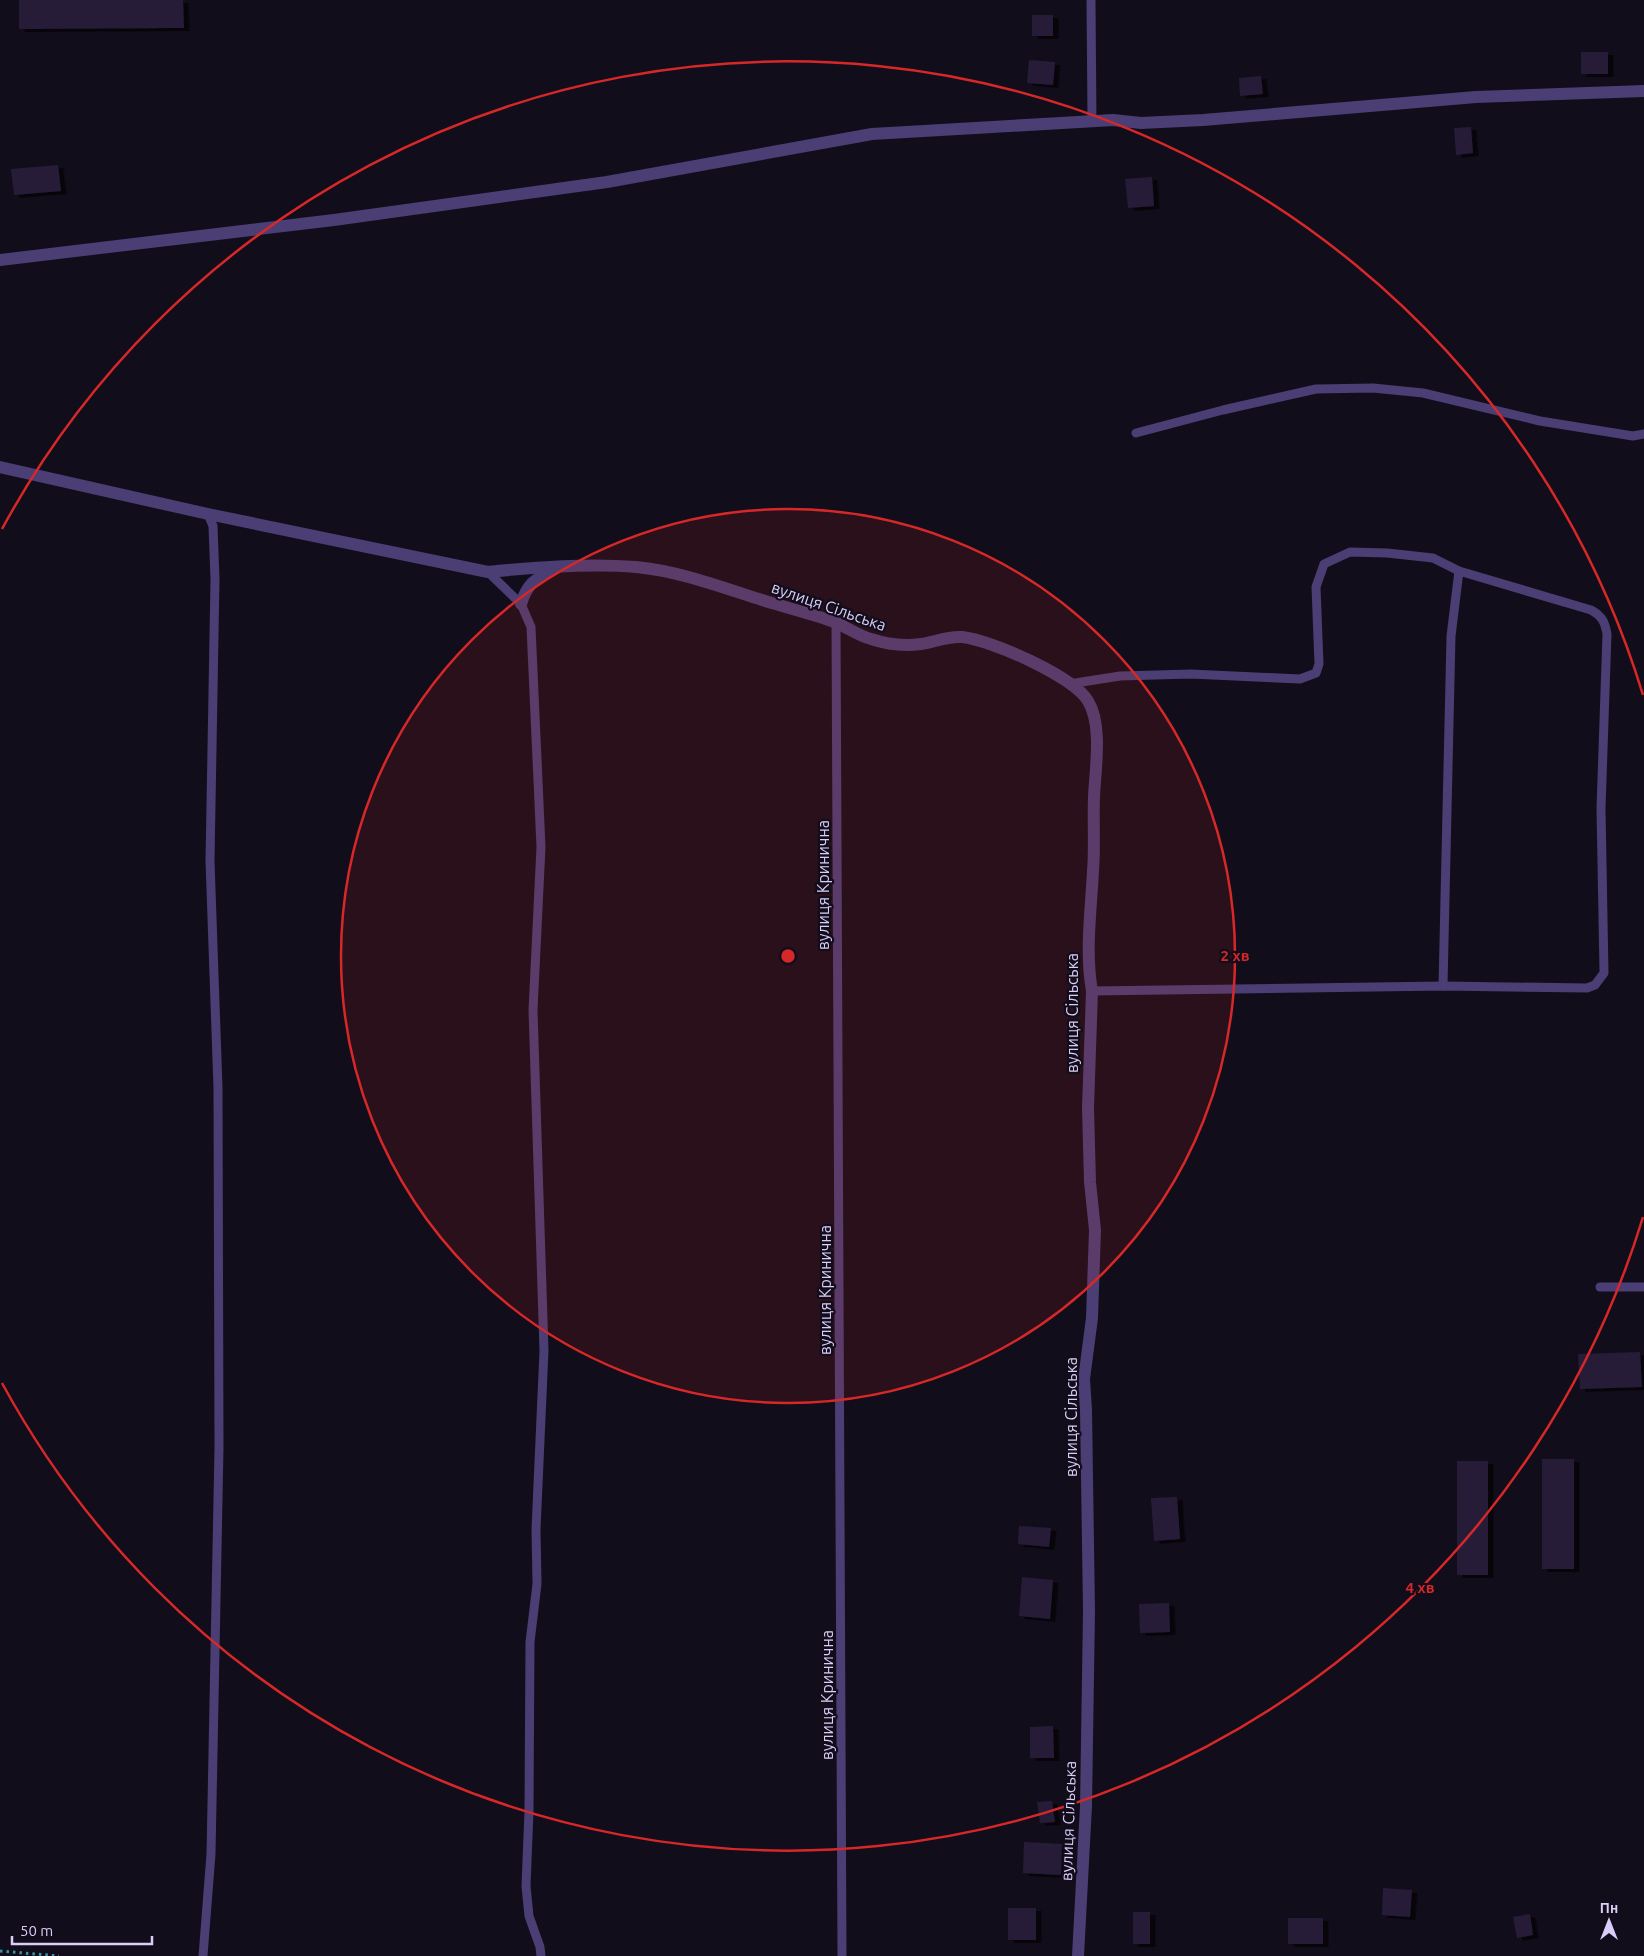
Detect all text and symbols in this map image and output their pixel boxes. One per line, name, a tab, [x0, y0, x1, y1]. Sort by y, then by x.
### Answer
street label: вулиця Сільська	[769, 578, 889, 634]
street label: вулиця Кринична	[814, 820, 832, 950]
centre of rings	[779, 947, 797, 965]
text: 2 хв	[1221, 947, 1250, 964]
street label: вулиця Сільська	[1063, 953, 1081, 1073]
street label: вулиця Кринична	[816, 1225, 834, 1355]
street label: вулиця Сільська	[1062, 1357, 1080, 1477]
text: 4 хв	[1406, 1579, 1435, 1596]
street label: вулиця Кринична	[818, 1630, 836, 1760]
street label: вулиця Сільська	[1057, 1761, 1079, 1881]
north arrow	[1584, 1896, 1634, 1946]
text: Пн	[1600, 1900, 1618, 1916]
scale bar	[12, 1914, 152, 1946]
text: 50 m	[20, 1922, 53, 1939]

